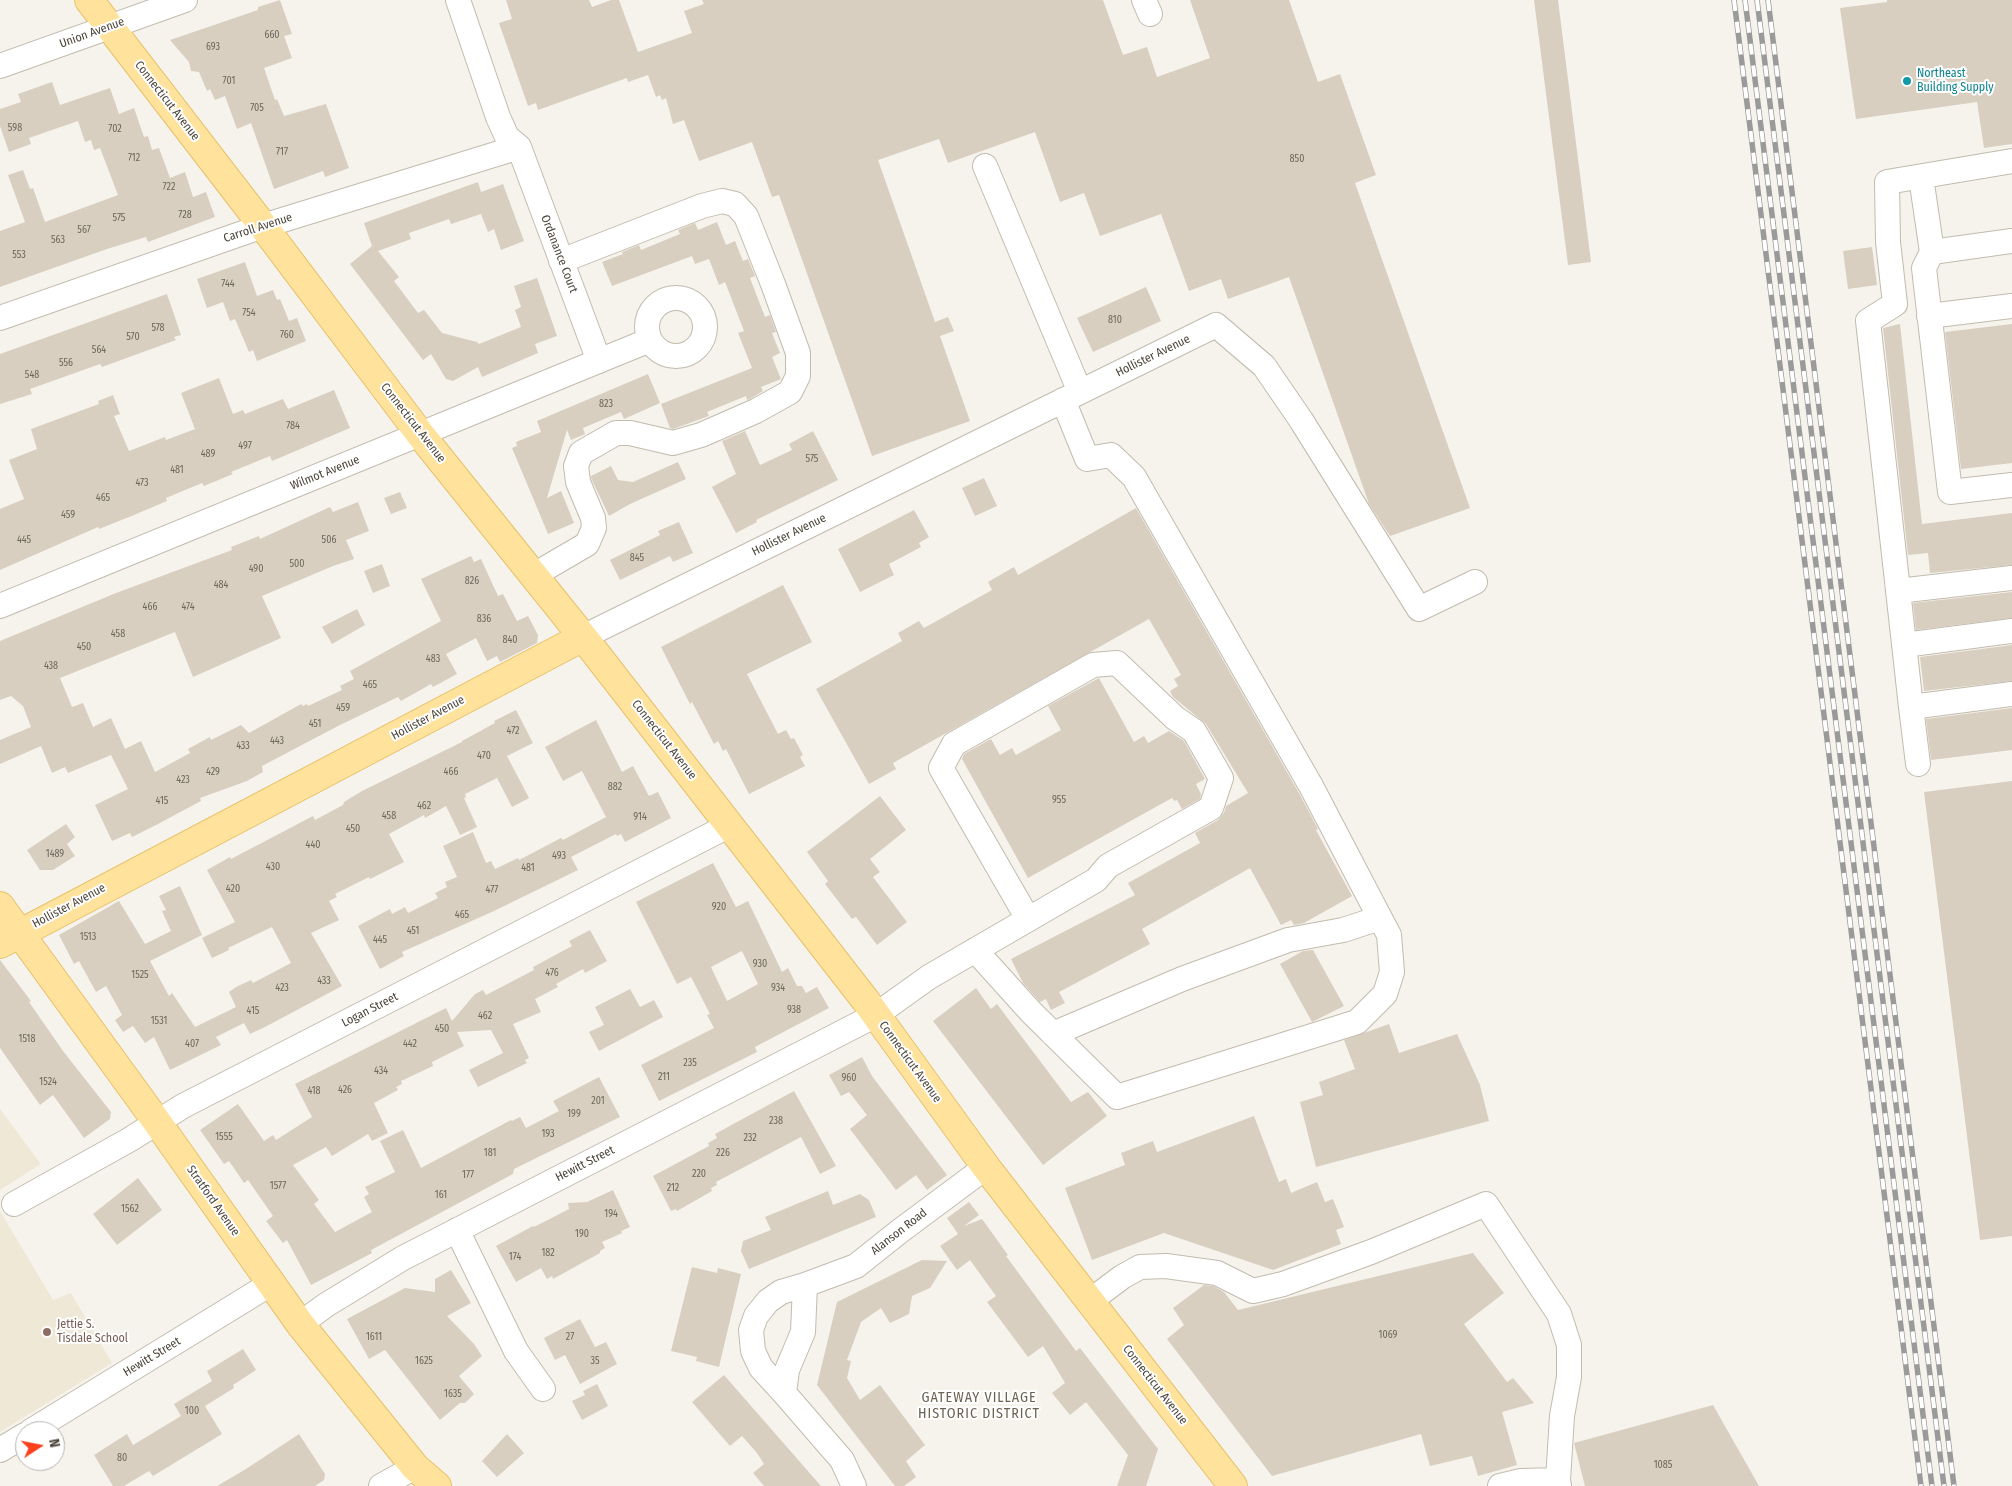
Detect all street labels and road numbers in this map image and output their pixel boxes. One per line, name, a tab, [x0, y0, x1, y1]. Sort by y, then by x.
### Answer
street label: Union Avenue	[58, 15, 126, 51]
street label: Connecticut Avenue	[131, 58, 203, 144]
street label: Carroll Avenue	[222, 210, 294, 246]
street label: Ordanance Court	[538, 213, 580, 295]
street label: Hollister Avenue	[1114, 332, 1192, 380]
street label: Connecticut Avenue	[377, 380, 449, 466]
street label: Wilmot Avenue	[288, 453, 362, 493]
street label: Hollister Avenue	[750, 511, 828, 559]
street label: Hollister Avenue	[389, 693, 467, 743]
street label: Connecticut Avenue	[628, 697, 700, 783]
street label: Hollister Avenue	[30, 881, 108, 931]
street label: Logan Street	[339, 990, 401, 1030]
street label: Connecticut Avenue	[876, 1019, 944, 1105]
street label: Hewitt Street	[553, 1143, 617, 1185]
street label: Stratford Avenue	[183, 1163, 243, 1239]
street label: Alanson Road	[868, 1206, 930, 1258]
street label: Hewitt Street	[121, 1334, 183, 1380]
street label: Connecticut Avenue	[1119, 1342, 1191, 1428]

